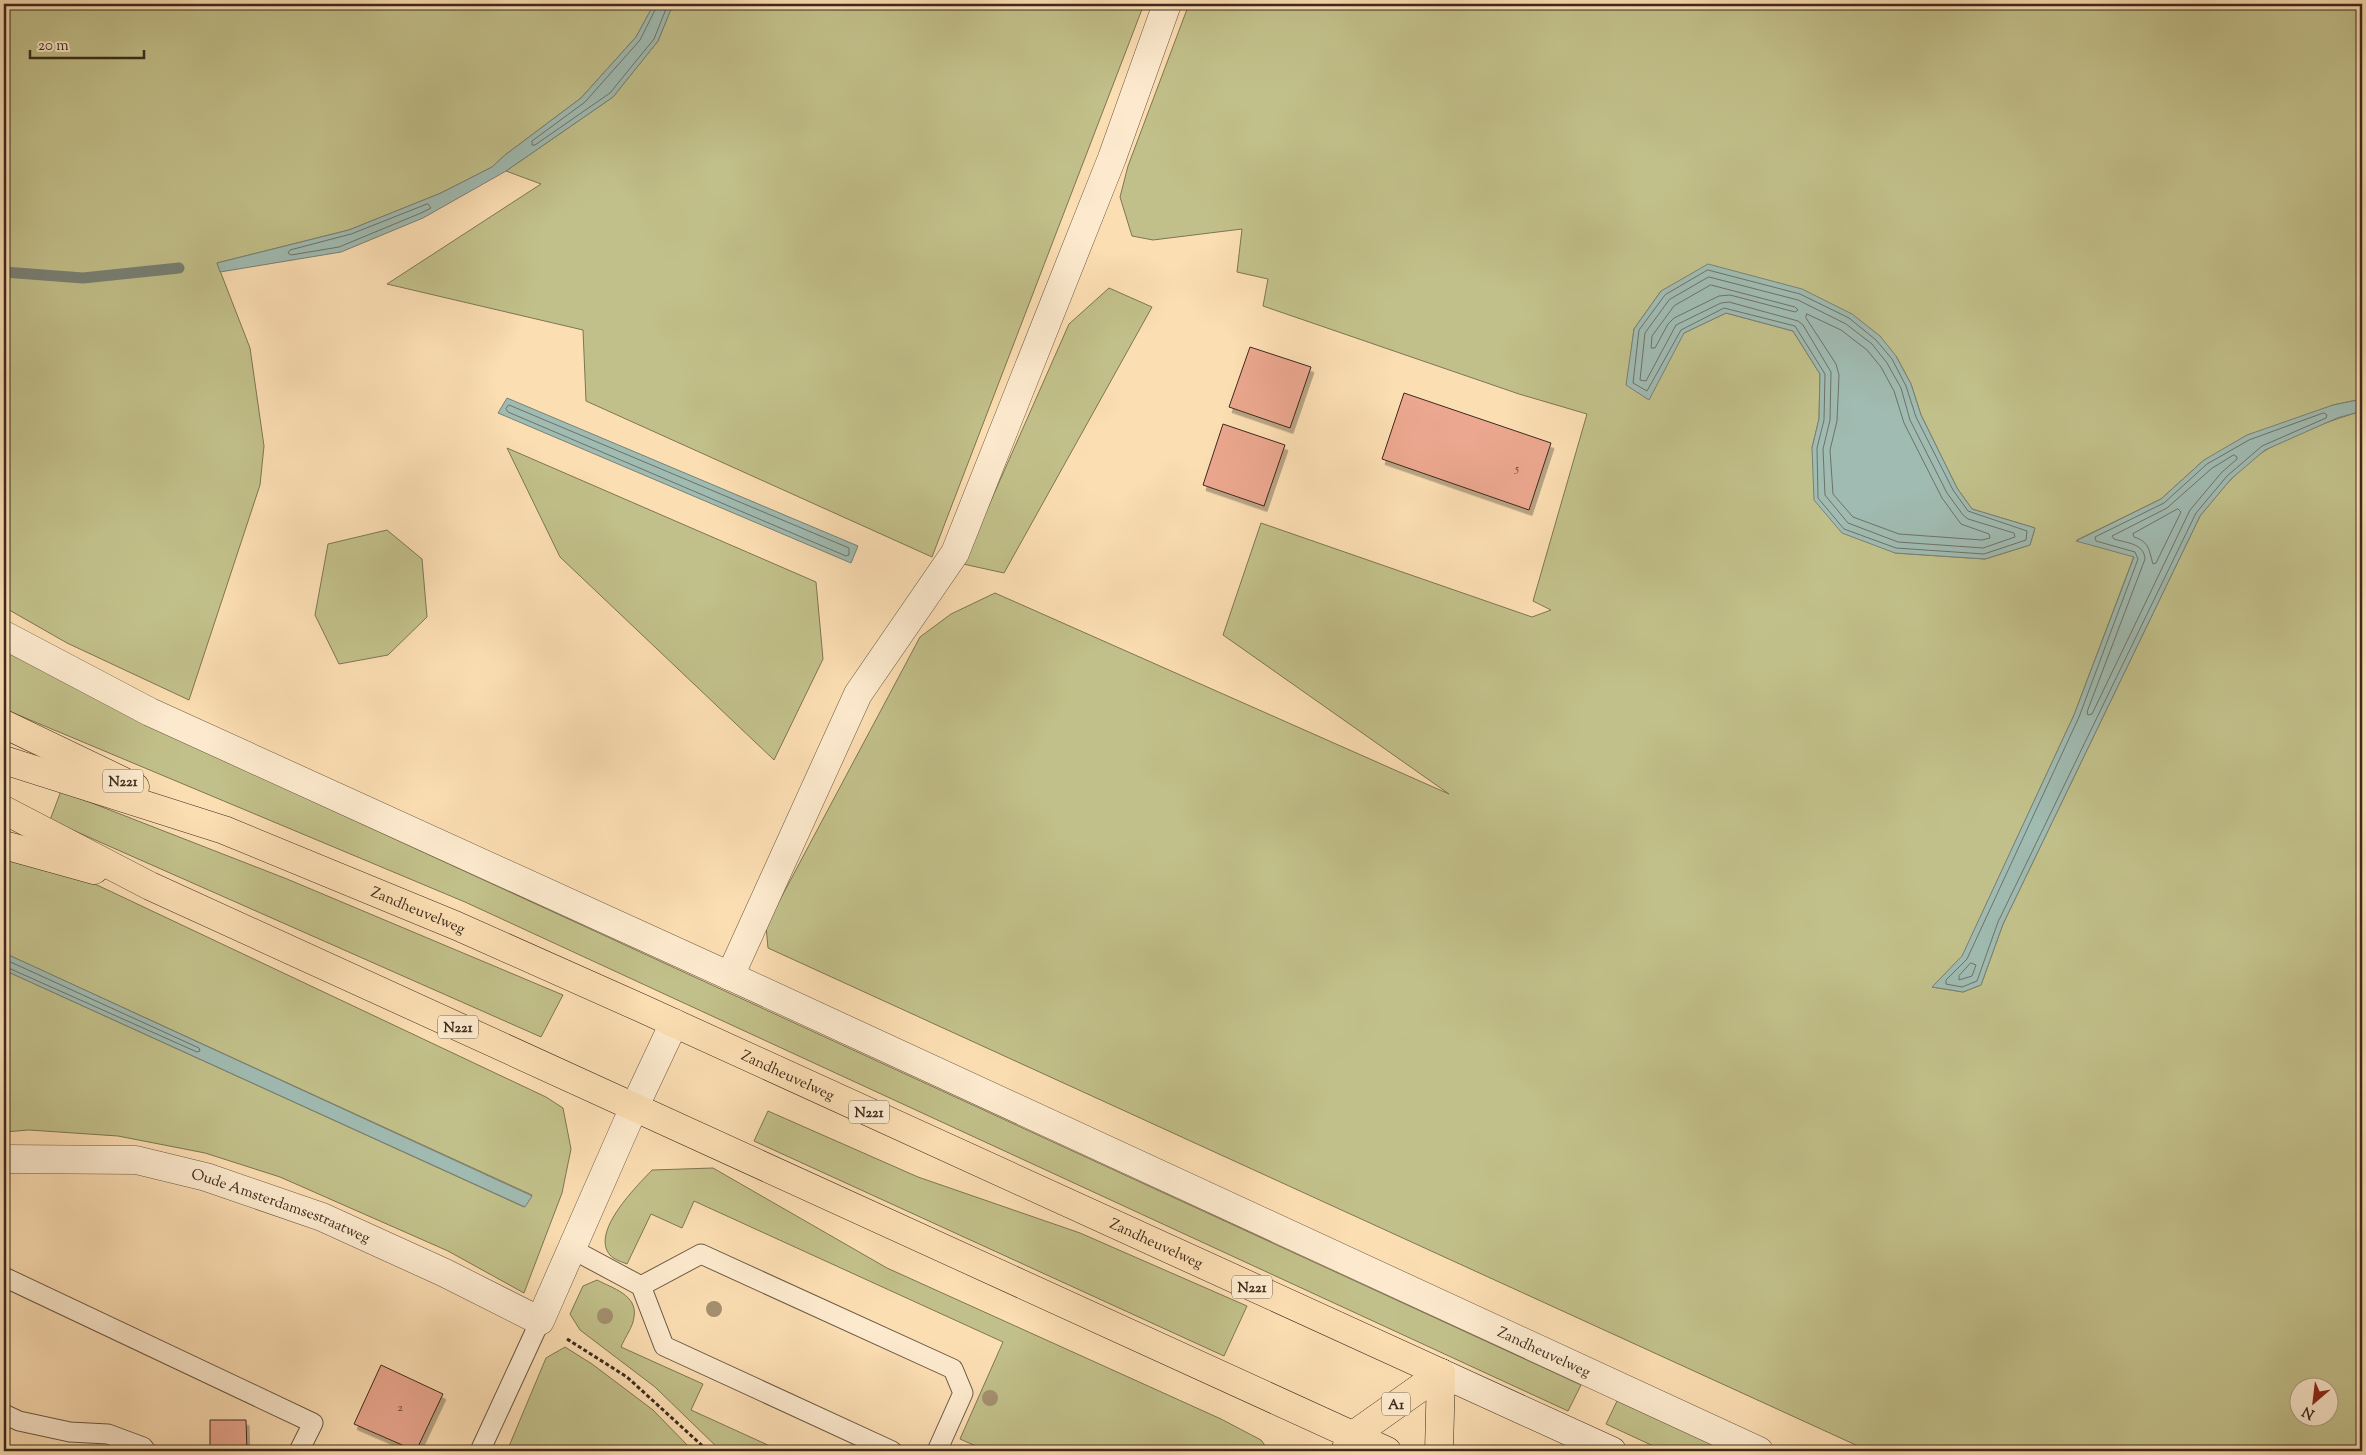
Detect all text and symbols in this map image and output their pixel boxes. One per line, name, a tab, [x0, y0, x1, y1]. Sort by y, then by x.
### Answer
scale bar	[30, 28, 144, 60]
text: 20 m	[38, 36, 69, 57]
house number: 5	[1514, 460, 1519, 478]
road number: N221	[103, 769, 143, 792]
street label: Zandheuvelweg	[367, 883, 468, 940]
road number: N221	[438, 1016, 478, 1038]
street label: Zandheuvelweg	[737, 1046, 838, 1107]
road number: N221	[849, 1100, 889, 1124]
street label: Oude Amsterdamsestraatweg	[189, 1165, 373, 1249]
street label: Zandheuvelweg	[1106, 1214, 1206, 1275]
road number: N221	[1232, 1275, 1272, 1298]
street label: Zandheuvelweg	[1494, 1323, 1593, 1384]
north arrow	[2288, 1378, 2338, 1428]
road number: A1	[1382, 1392, 1410, 1416]
house number: 2	[397, 1399, 403, 1417]
text: N	[2299, 1400, 2318, 1423]

